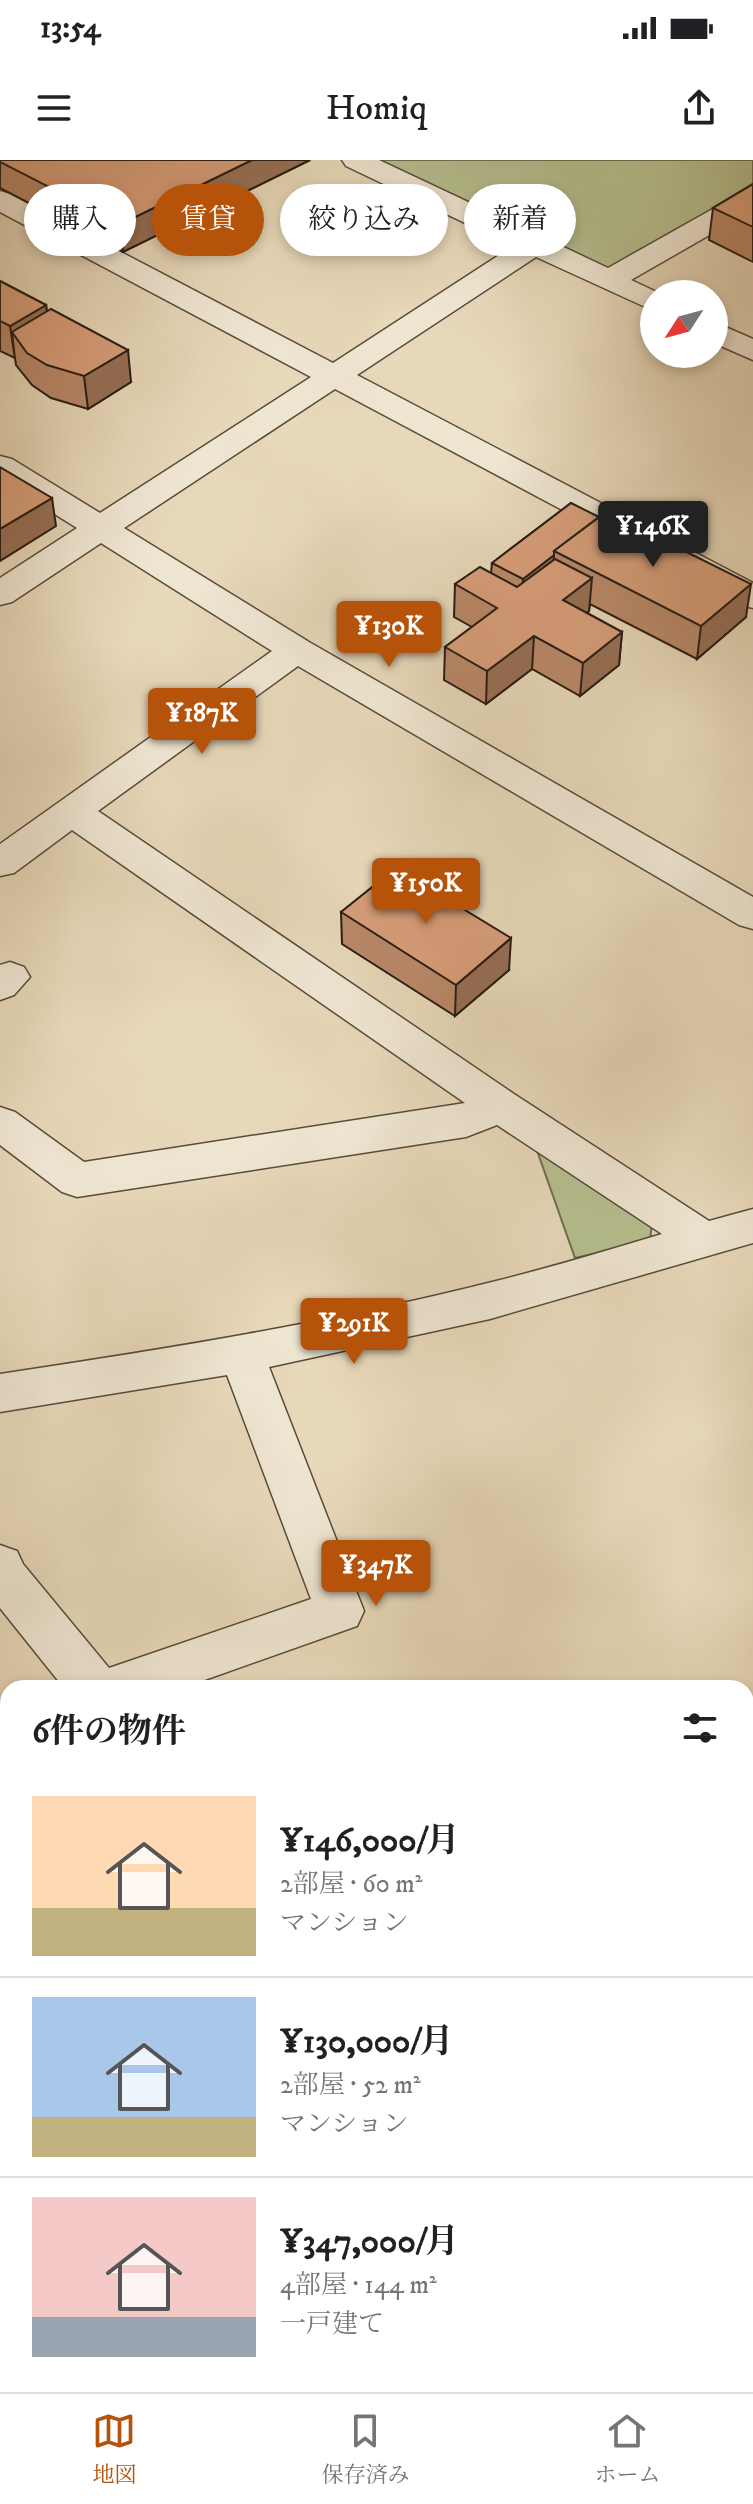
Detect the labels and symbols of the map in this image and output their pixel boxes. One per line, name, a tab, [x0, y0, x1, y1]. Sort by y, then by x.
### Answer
north arrow	[640, 280, 728, 368]
pin: ¥146K	[597, 501, 709, 569]
pin: ¥130K	[333, 601, 445, 669]
pin: ¥187K	[146, 688, 258, 756]
pin: ¥150K	[370, 858, 482, 926]
pin: ¥291K	[298, 1298, 410, 1366]
pin: ¥347K	[320, 1540, 432, 1608]

